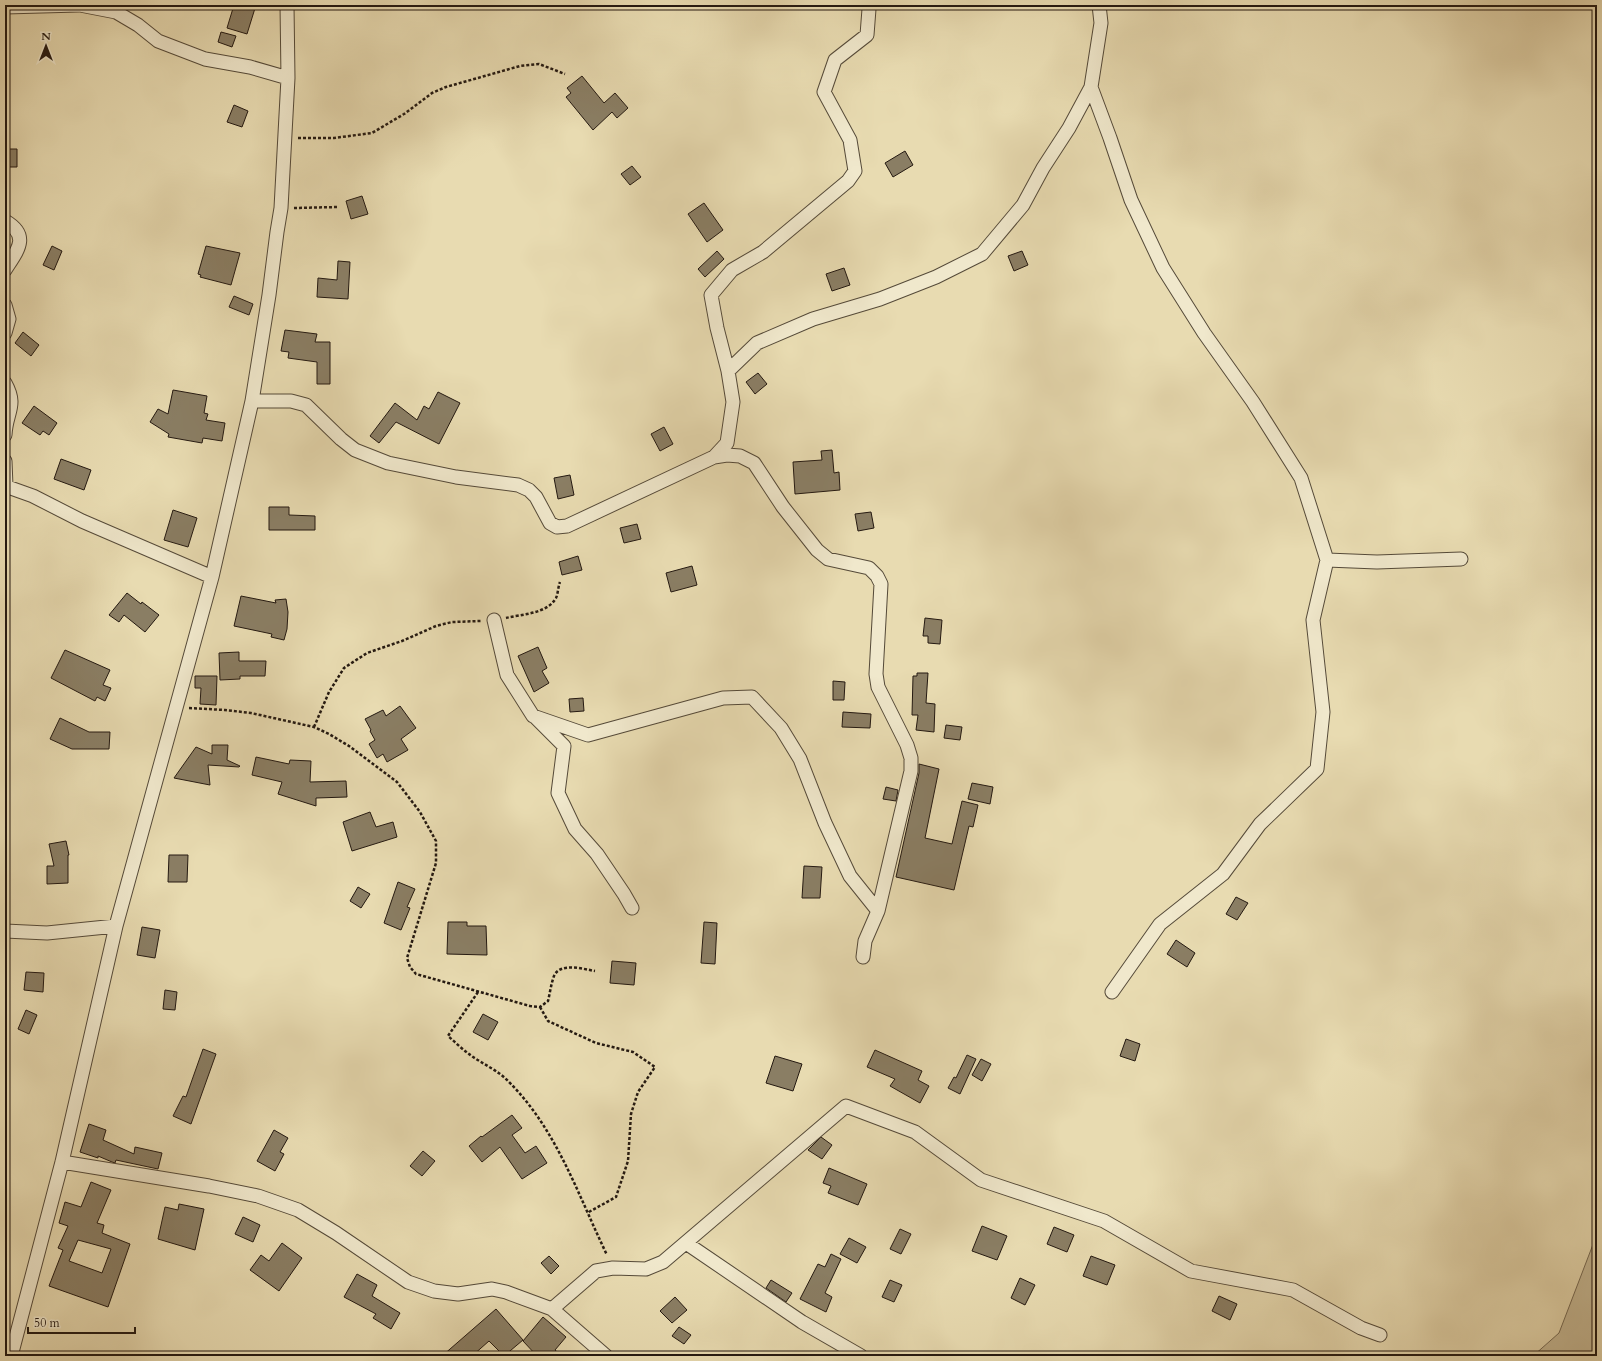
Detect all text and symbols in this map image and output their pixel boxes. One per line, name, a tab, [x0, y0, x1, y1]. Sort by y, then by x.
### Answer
north arrow	[26, 26, 66, 66]
text: N	[41, 29, 51, 44]
scale bar	[28, 1309, 135, 1335]
text: 50 m	[34, 1315, 61, 1331]

